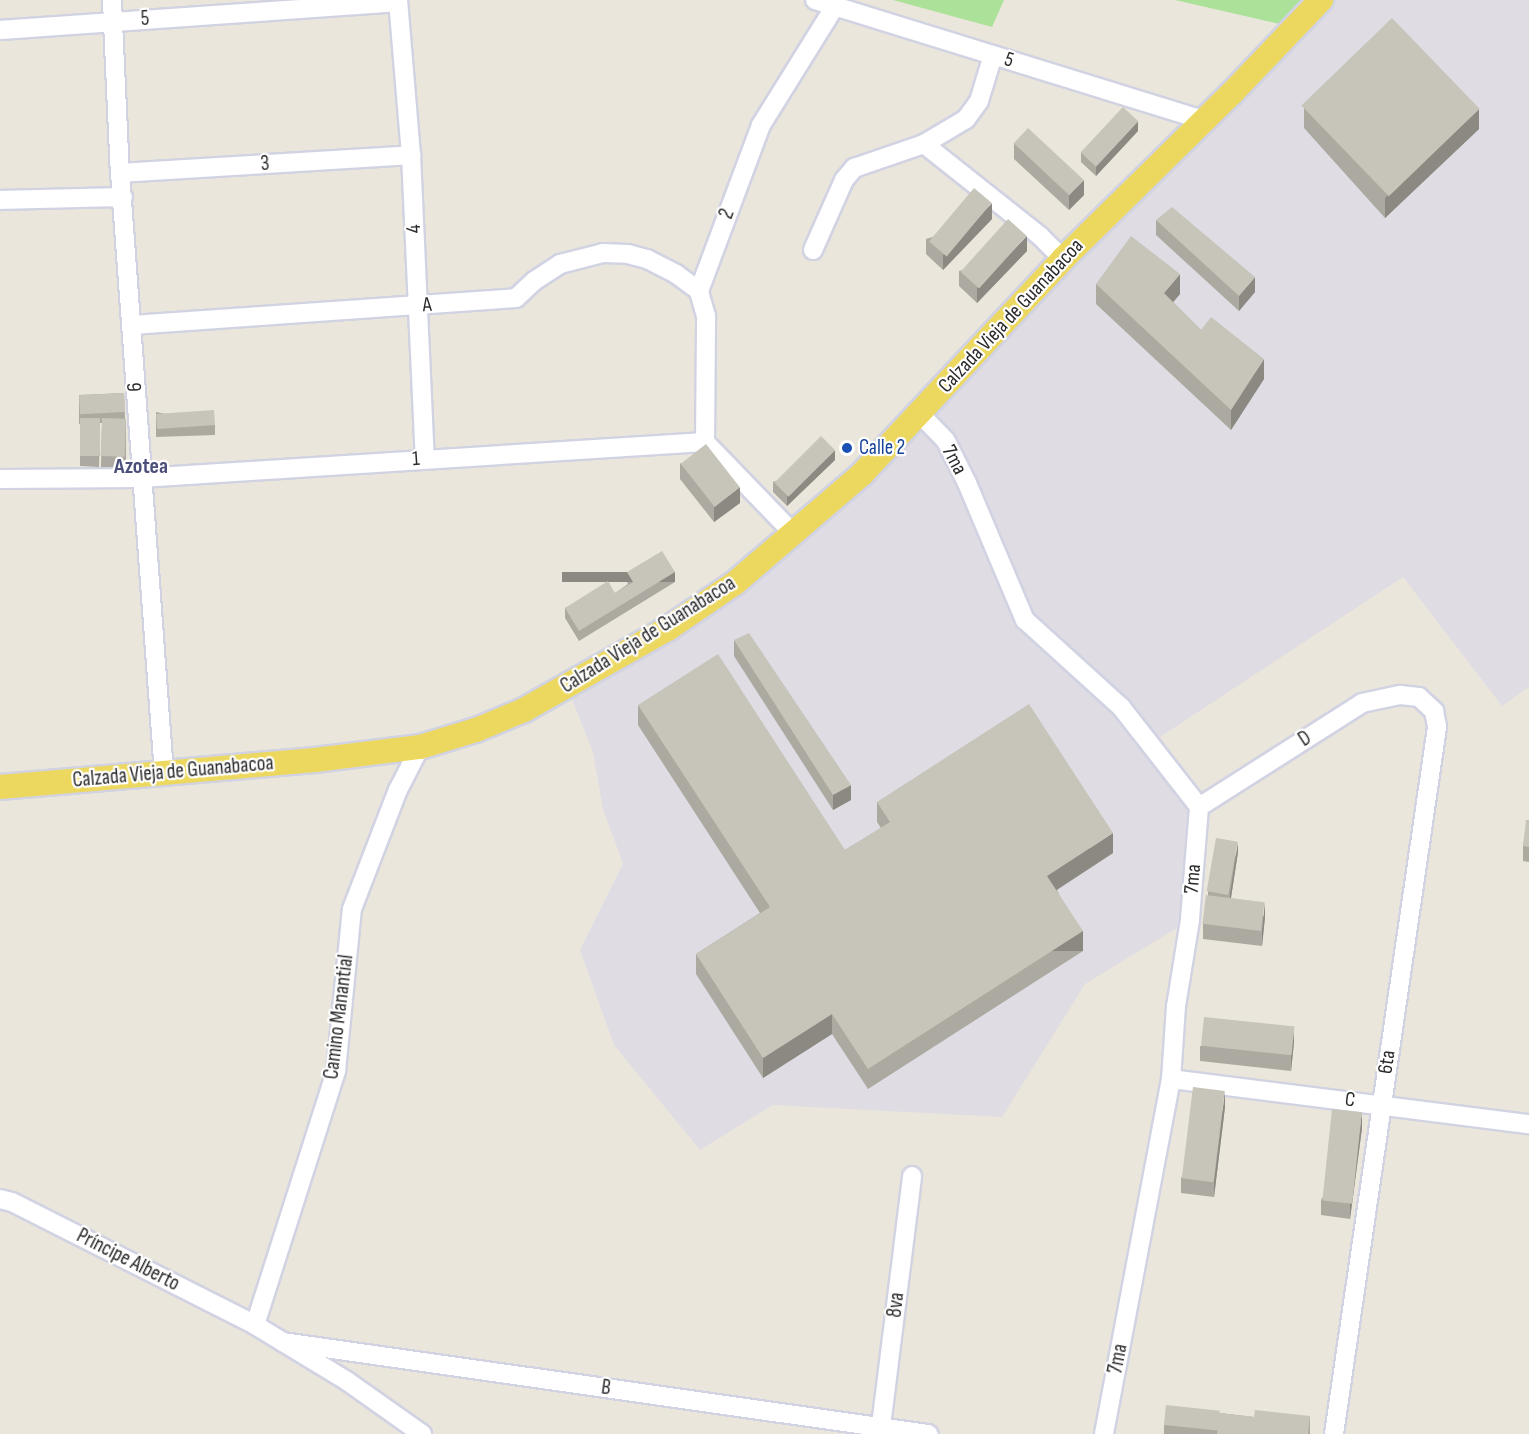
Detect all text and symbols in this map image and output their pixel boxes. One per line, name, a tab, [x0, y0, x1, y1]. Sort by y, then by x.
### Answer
street label: 5	[140, 6, 150, 32]
street label: 5	[1001, 47, 1017, 73]
street label: 3	[260, 151, 270, 177]
street label: 2	[714, 205, 740, 223]
street label: 4	[401, 224, 427, 234]
street label: Calzada Vieja de Guanabacoa	[933, 234, 1089, 398]
street label: A	[422, 292, 432, 318]
street label: 6	[122, 382, 148, 392]
place label: Calle 2	[859, 435, 905, 461]
marker: Calle 2	[840, 441, 854, 455]
street label: 7ma	[936, 441, 972, 479]
street label: 1	[411, 446, 421, 472]
district label: Azotea	[114, 454, 168, 480]
street label: Calzada Vieja de Guanabacoa	[556, 571, 740, 699]
street label: D	[1294, 726, 1316, 752]
street label: Calzada Vieja de Guanabacoa	[72, 751, 274, 793]
street label: 7ma	[1179, 863, 1207, 895]
street label: Camino Manantial	[319, 953, 359, 1081]
street label: 6ta	[1373, 1049, 1401, 1075]
street label: C	[1343, 1087, 1357, 1113]
street label: Príncipe Alberto	[72, 1223, 184, 1297]
street label: 8va	[882, 1291, 910, 1319]
street label: 7ma	[1103, 1342, 1133, 1376]
street label: B	[600, 1375, 612, 1401]

